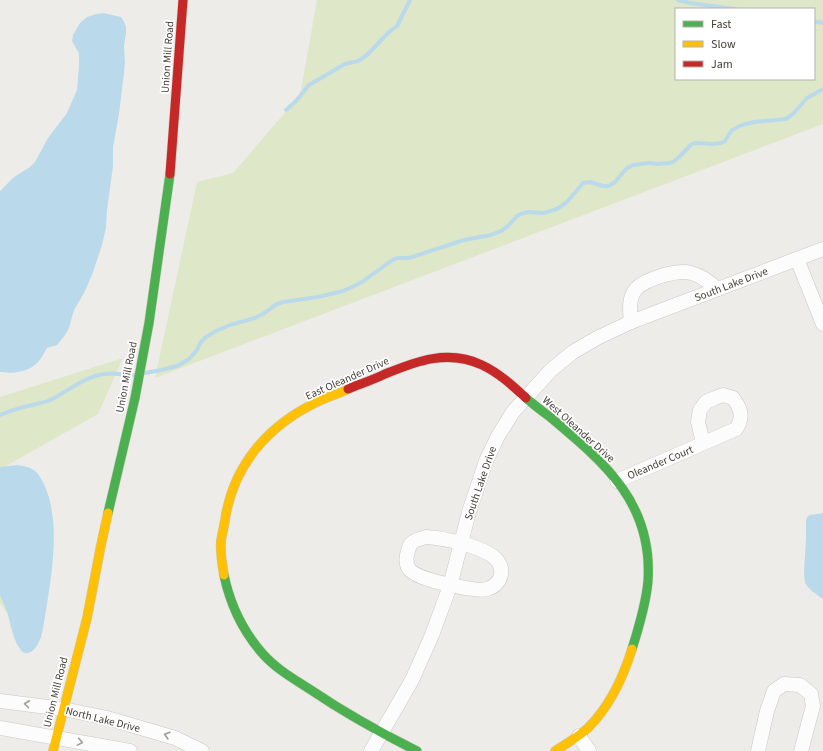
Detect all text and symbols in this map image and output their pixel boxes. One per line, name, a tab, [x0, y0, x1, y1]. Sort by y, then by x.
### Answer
legend	[675, 8, 815, 80]
text: Fast	[711, 16, 731, 33]
street label: Union Mill Road	[158, 21, 177, 94]
text: Slow	[711, 36, 736, 53]
text: Jam	[711, 56, 733, 73]
street label: South Lake Drive	[692, 263, 770, 305]
street label: Union Mill Road	[112, 340, 141, 414]
street label: East Oleander Drive	[303, 353, 392, 404]
street label: West Oleander Drive	[539, 393, 619, 466]
street label: Oleander Court	[625, 442, 696, 483]
street label: South Lake Drive	[461, 444, 500, 522]
street label: Union Mill Road	[39, 655, 71, 729]
one-way arrow	[23, 700, 30, 709]
street label: North Lake Drive	[64, 703, 142, 736]
one-way arrow	[164, 731, 171, 740]
one-way arrow	[77, 737, 83, 746]

